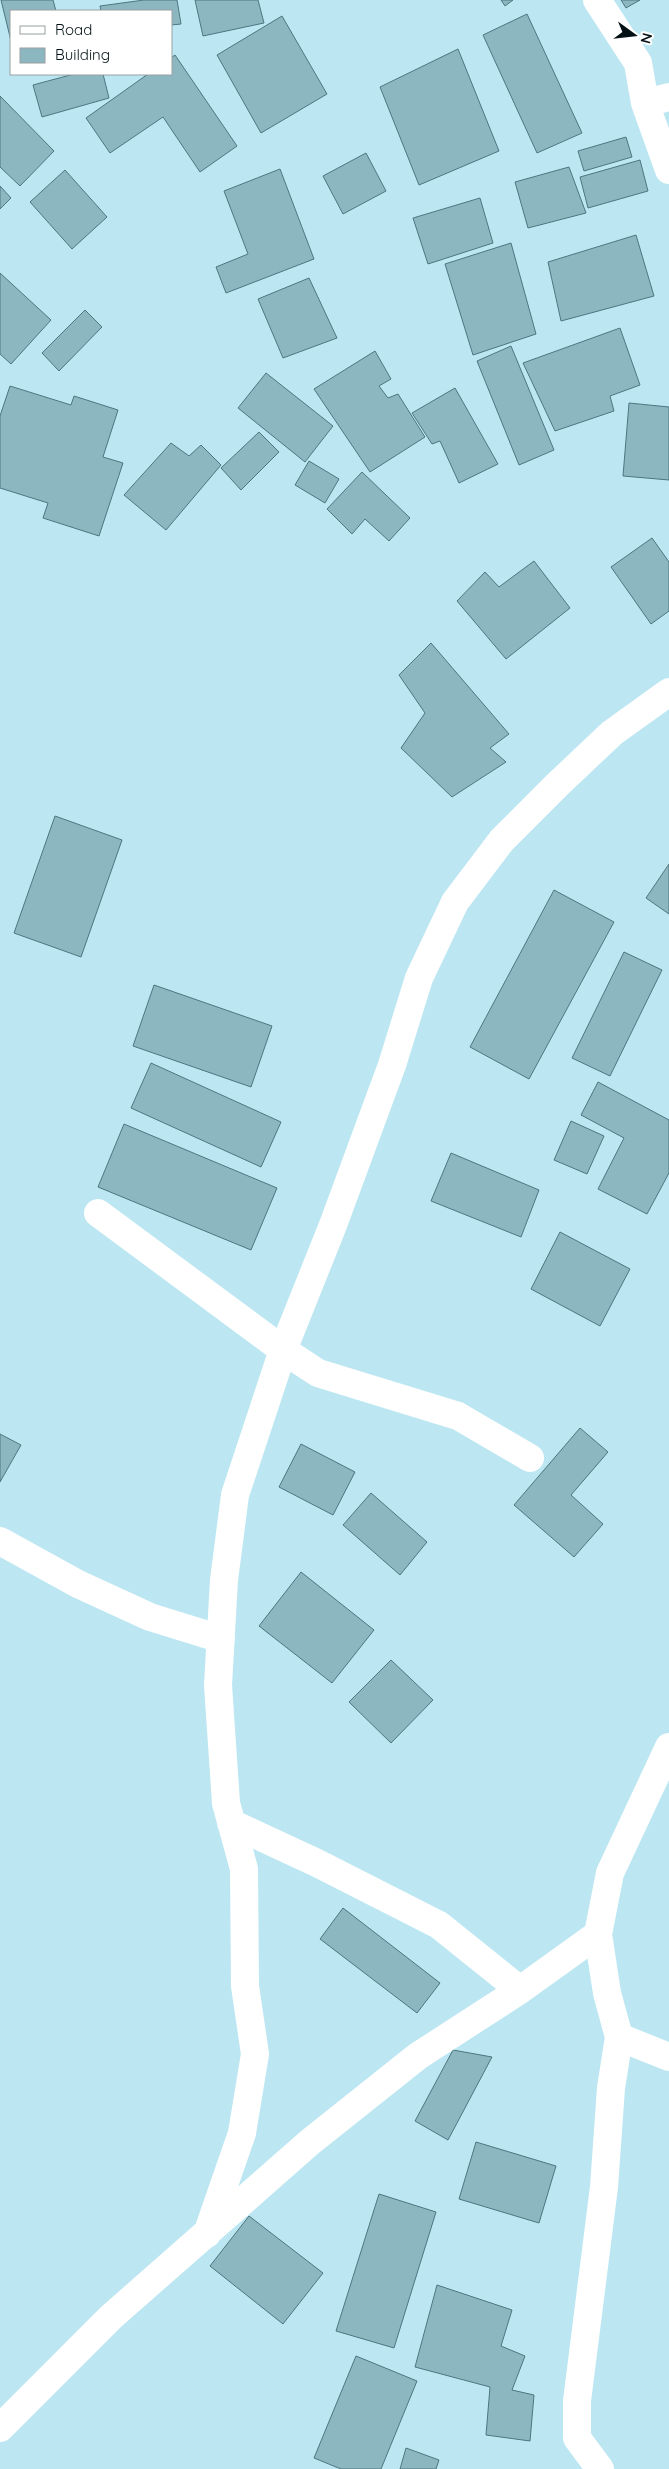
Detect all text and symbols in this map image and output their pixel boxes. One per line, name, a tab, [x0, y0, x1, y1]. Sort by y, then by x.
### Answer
legend	[10, 10, 172, 75]
north arrow	[609, 10, 659, 60]
text: Road	[55, 20, 92, 39]
text: N	[637, 31, 657, 46]
text: Building	[55, 45, 110, 64]

